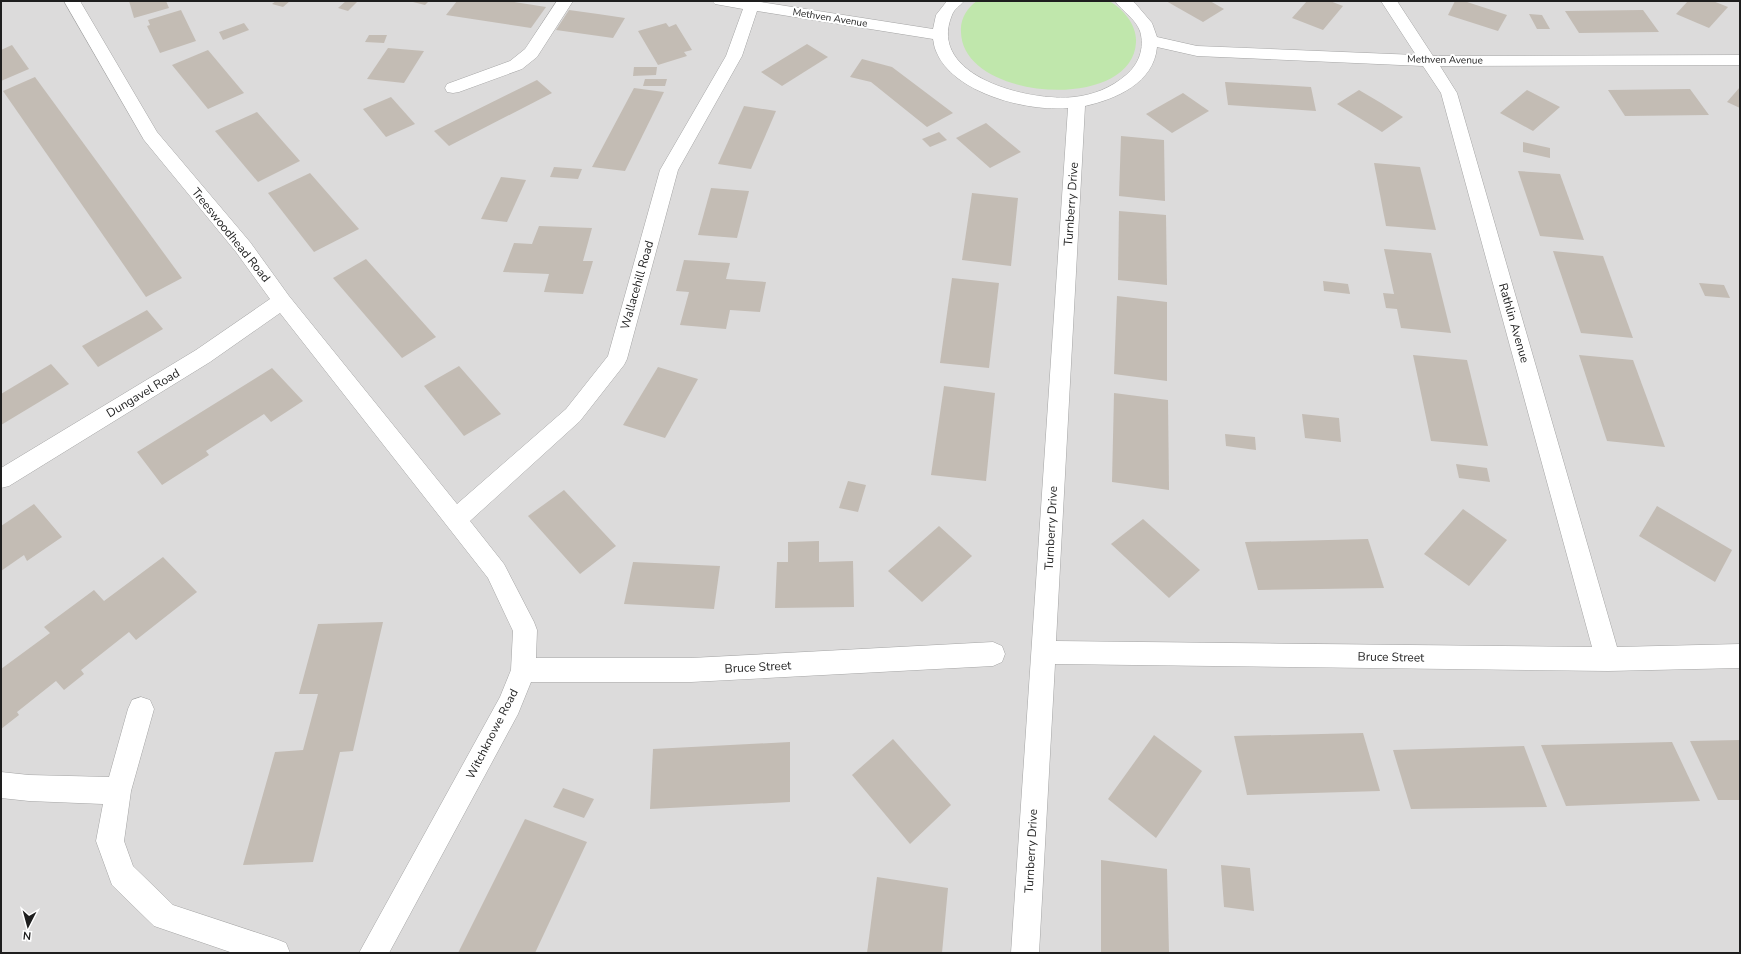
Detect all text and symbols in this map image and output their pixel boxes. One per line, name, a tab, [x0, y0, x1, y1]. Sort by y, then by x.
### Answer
street label: Methven Avenue	[792, 5, 868, 31]
street label: Methven Avenue	[1407, 52, 1483, 68]
street label: Turnberry Drive	[1060, 161, 1082, 247]
street label: Treeswoodhead Road	[188, 185, 274, 285]
street label: Wallacehill Road	[617, 239, 657, 331]
street label: Rathlin Avenue	[1495, 281, 1533, 365]
street label: Dungavel Road	[103, 365, 183, 421]
street label: Turnberry Drive	[1041, 486, 1061, 570]
street label: Bruce Street	[1357, 648, 1425, 666]
street label: Bruce Street	[724, 657, 793, 677]
street label: Witchknowe Road	[462, 686, 522, 782]
street label: Turnberry Drive	[1021, 809, 1041, 893]
north arrow	[8, 906, 48, 946]
text: N	[22, 928, 32, 943]

